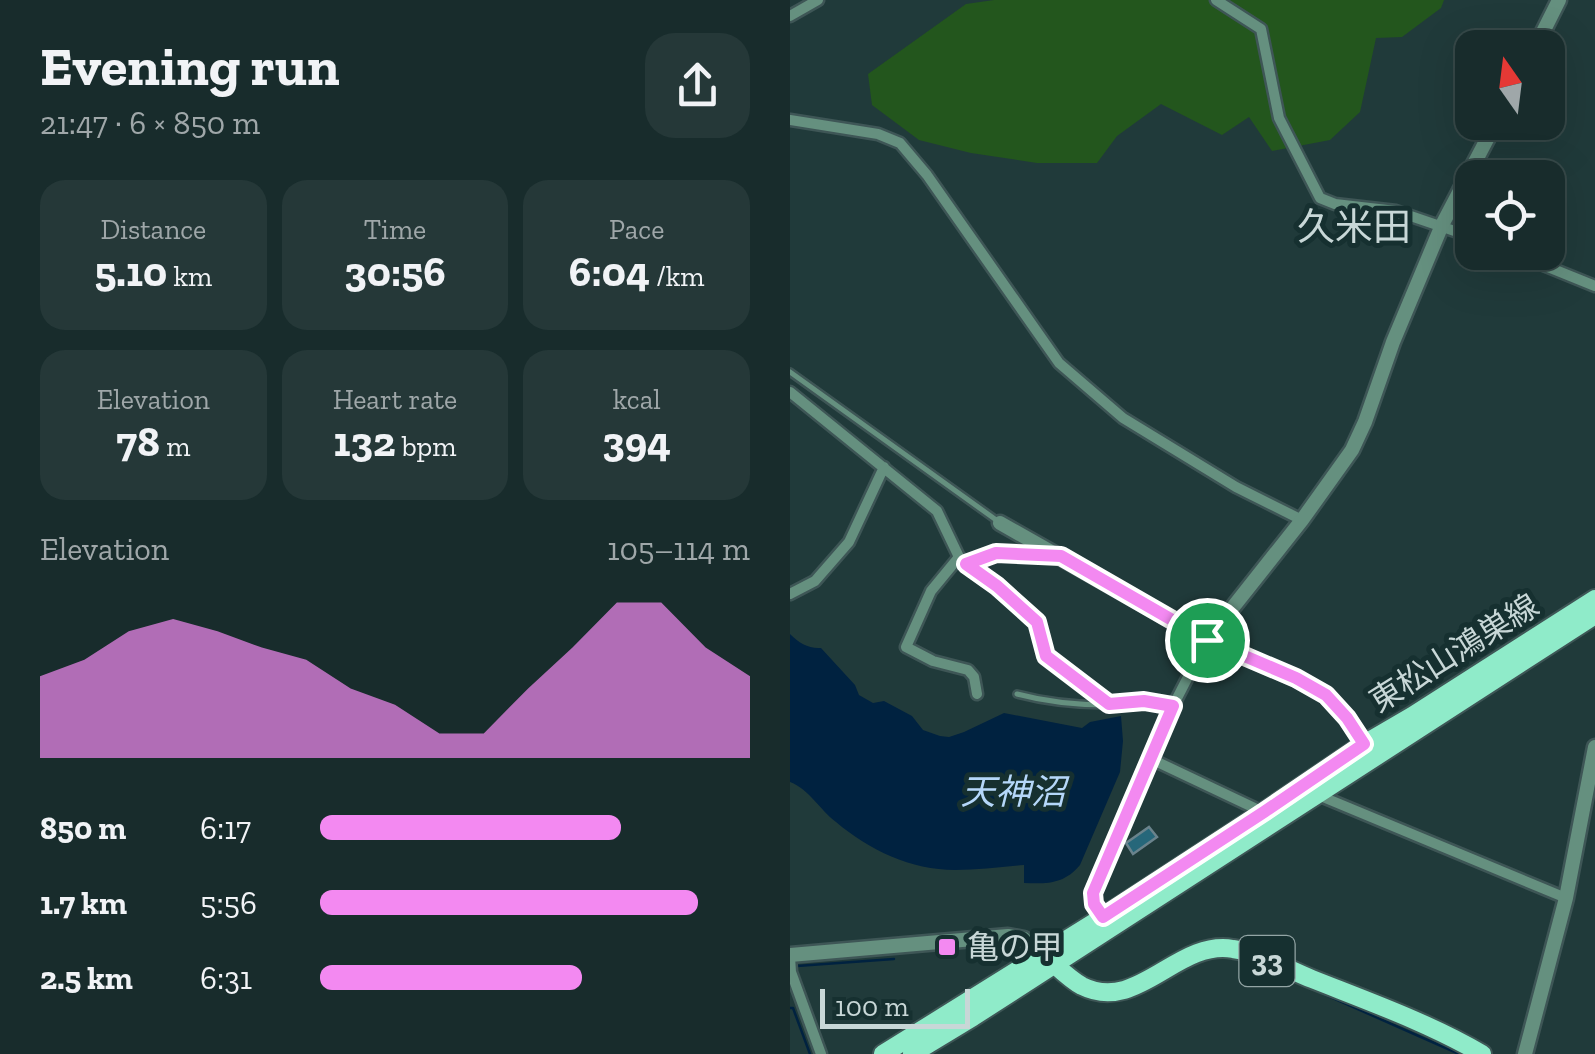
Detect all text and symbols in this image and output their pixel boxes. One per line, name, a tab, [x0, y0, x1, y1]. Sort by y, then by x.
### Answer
north arrow	[1455, 30, 1565, 140]
map controls	[1455, 30, 1565, 270]
text: Evening run	[40, 33, 340, 99]
button: share	[645, 33, 750, 138]
text: 21:47 · 6 × 850 m	[40, 104, 260, 142]
button: locate	[1455, 160, 1565, 270]
district label: 久米田	[1297, 204, 1411, 250]
text: Distance	[100, 213, 206, 246]
text: Time	[364, 213, 426, 246]
text: Pace	[609, 213, 664, 246]
text: 5.10	[94, 246, 167, 297]
text: 30:56	[344, 246, 446, 297]
text: 6:04	[569, 246, 650, 297]
text: km	[167, 260, 212, 293]
text: /km	[650, 260, 704, 293]
text: Elevation	[97, 383, 210, 416]
text: Heart rate	[333, 383, 457, 416]
text: kcal	[613, 383, 661, 416]
text: 78	[116, 416, 160, 467]
text: 132	[334, 416, 396, 467]
text: 394	[602, 416, 671, 467]
text: m	[160, 430, 190, 463]
text: bpm	[396, 430, 456, 463]
text: Elevation	[40, 530, 169, 568]
text: 105–114 m	[607, 530, 750, 568]
street label: 東松山鴻巣線	[1363, 586, 1545, 720]
pin	[1165, 598, 1250, 683]
icon: arrive	[1180, 613, 1235, 668]
water label: 天神沼	[960, 771, 1070, 813]
text: 850 m	[40, 809, 126, 847]
text: 6:17	[200, 809, 251, 847]
text: 1.7 km	[40, 884, 127, 922]
text: 5:56	[200, 884, 257, 922]
place label: 亀の甲	[967, 928, 1063, 966]
marker: 亀の甲	[936, 936, 958, 958]
road number: 33	[1240, 936, 1294, 986]
text: 2.5 km	[40, 959, 133, 997]
text: 6:31	[200, 959, 252, 997]
scale bar	[820, 984, 970, 1028]
text: 100 m	[835, 990, 909, 1023]

